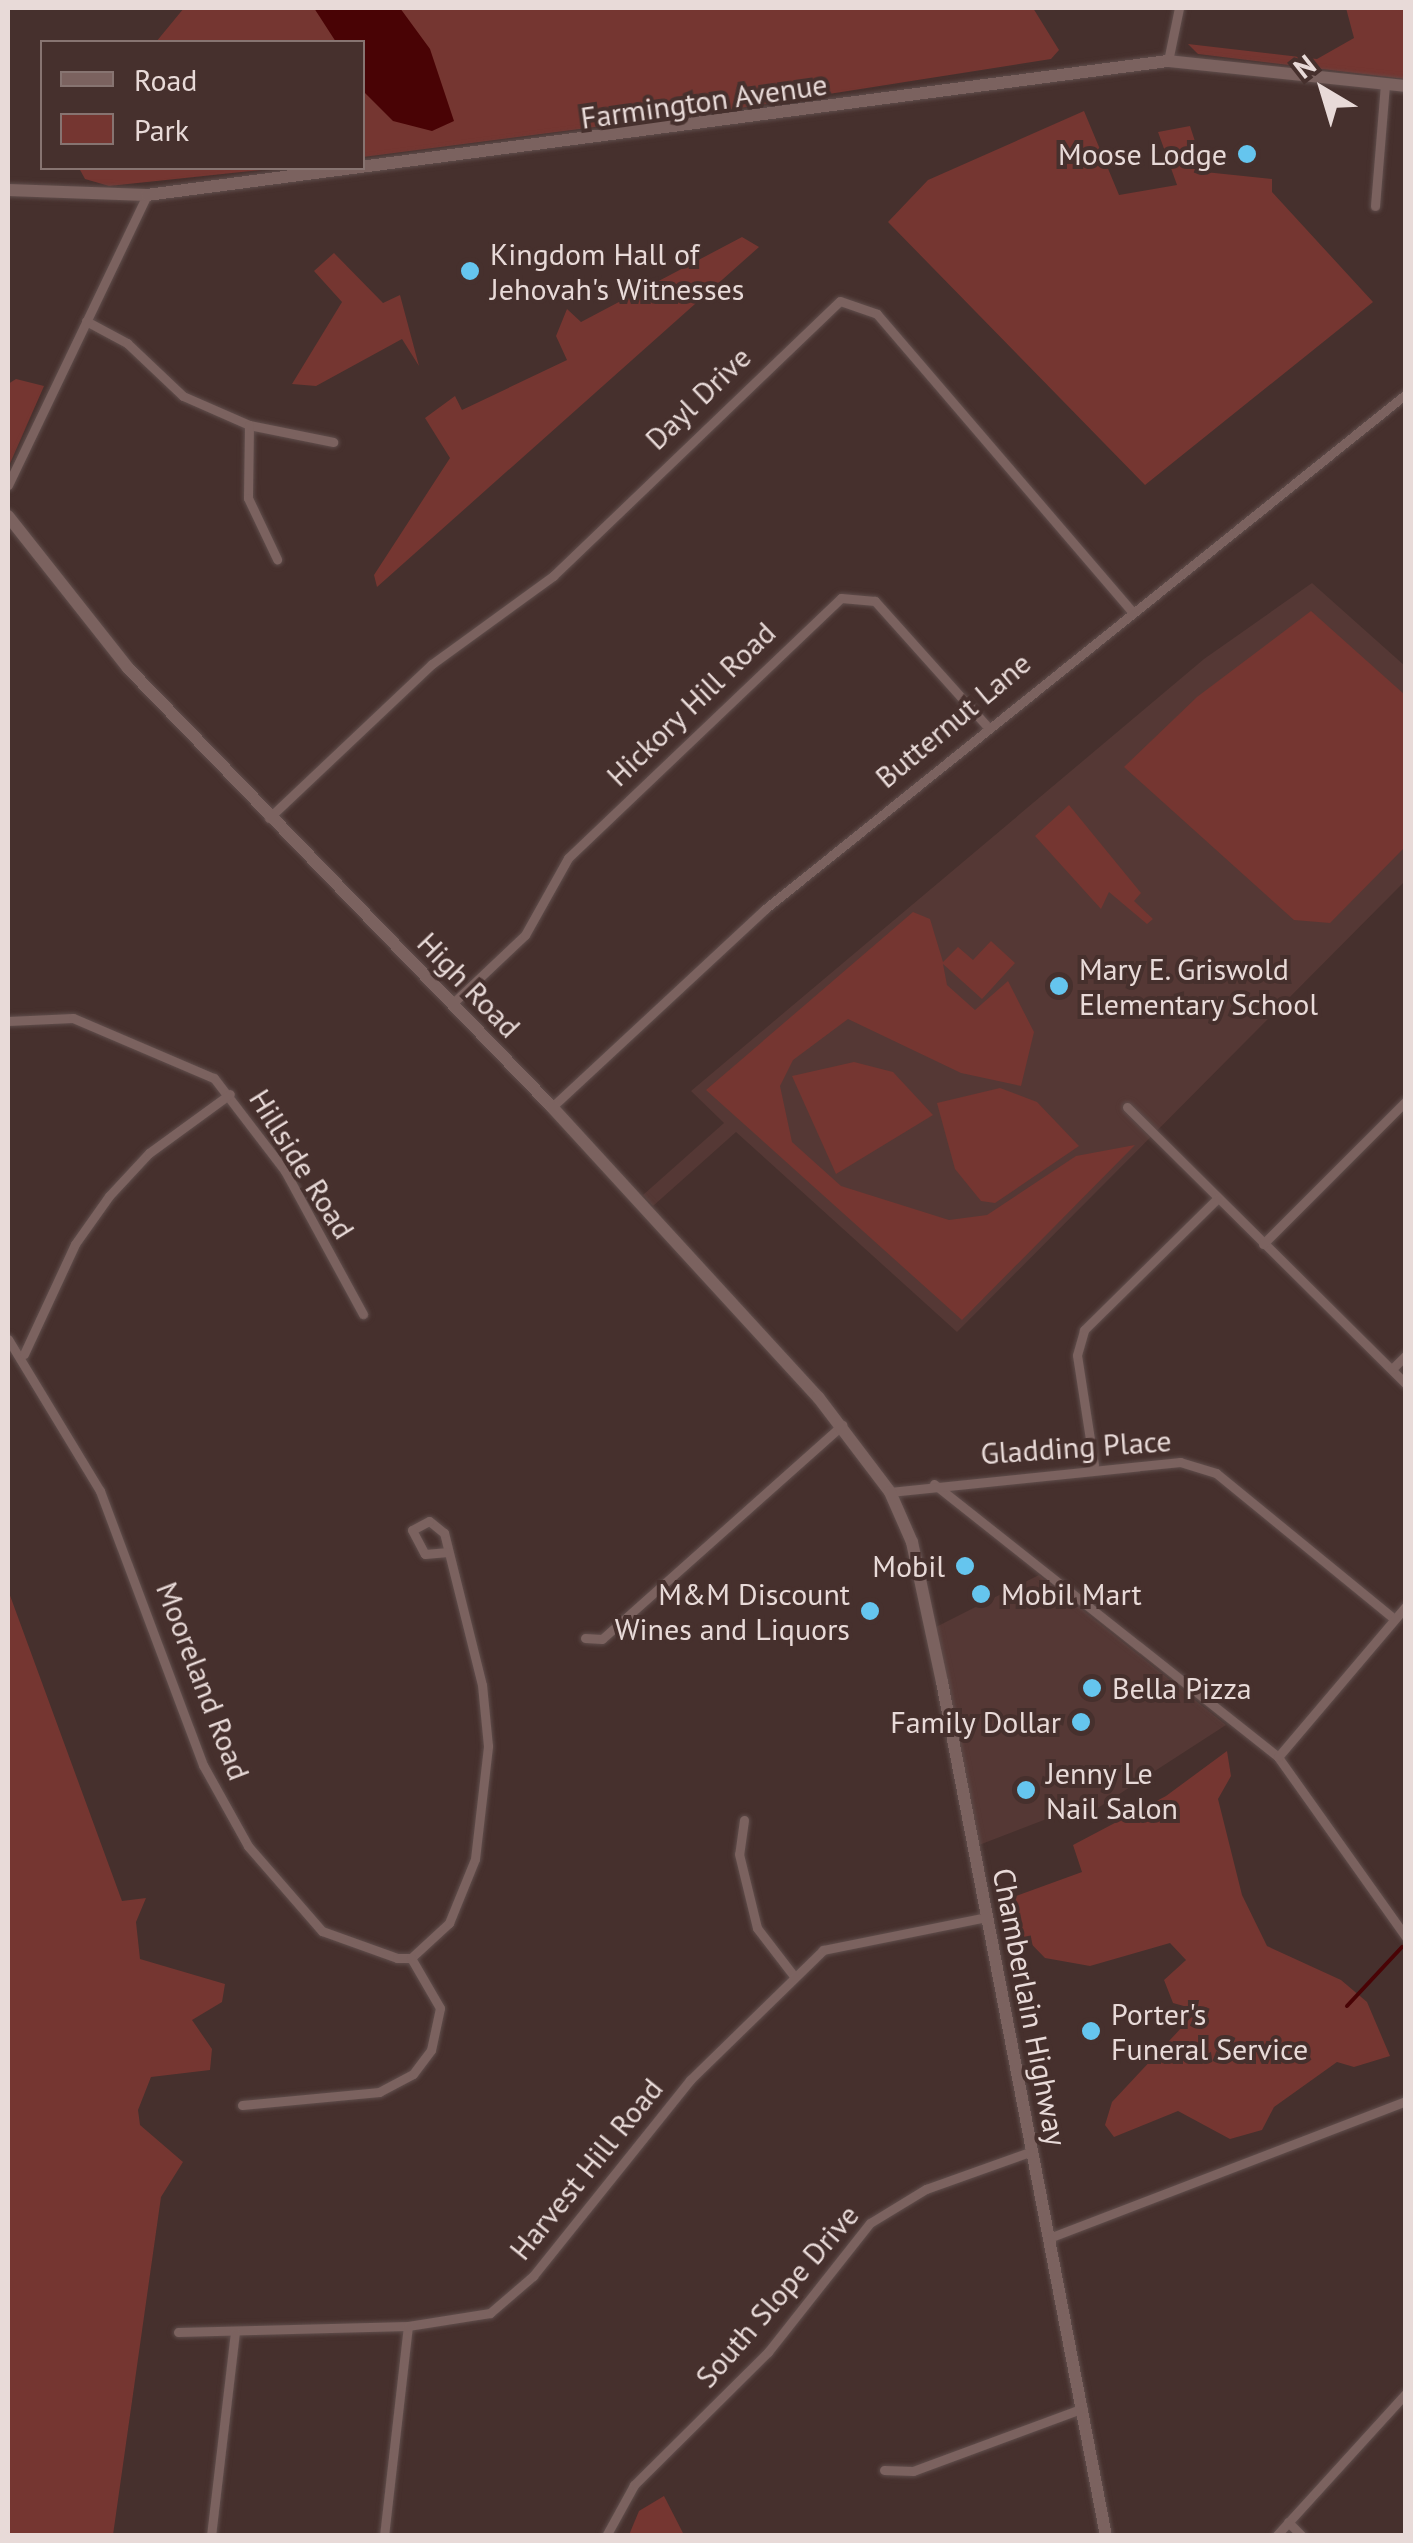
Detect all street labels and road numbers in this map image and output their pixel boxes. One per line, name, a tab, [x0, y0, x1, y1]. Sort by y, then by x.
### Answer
street label: Farmington Avenue	[578, 66, 830, 136]
street label: Dayl Drive	[638, 339, 758, 457]
street label: Hickory Hill Road	[599, 614, 783, 794]
street label: Butternut Lane	[868, 645, 1038, 795]
street label: High Road	[410, 925, 528, 1045]
street label: Hillside Road	[242, 1083, 362, 1245]
street label: Gladding Place	[979, 1422, 1173, 1472]
street label: Mooreland Road	[149, 1577, 257, 1785]
street label: Chamberlain Highway	[985, 1865, 1075, 2149]
street label: Harvest Hill Road	[502, 2071, 670, 2267]
street label: South Slope Drive	[688, 2197, 866, 2395]

